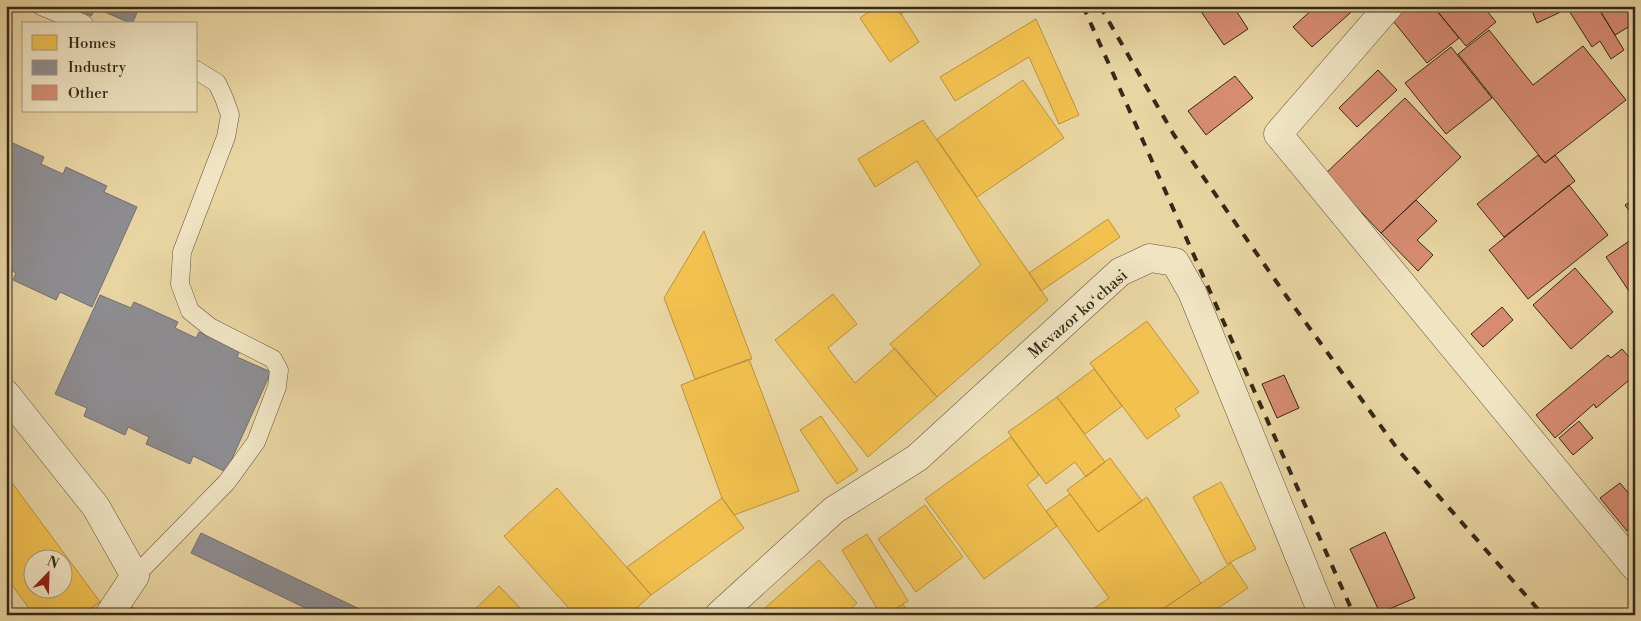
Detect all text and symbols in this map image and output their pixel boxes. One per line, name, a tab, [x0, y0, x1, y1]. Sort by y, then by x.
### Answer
legend	[22, 22, 198, 112]
text: Homes	[68, 34, 116, 53]
text: Industry	[68, 58, 127, 77]
text: Other	[68, 84, 109, 103]
street label: Mevazor koʻchasi	[1024, 265, 1132, 363]
north arrow	[22, 548, 72, 598]
text: N	[44, 553, 61, 573]

